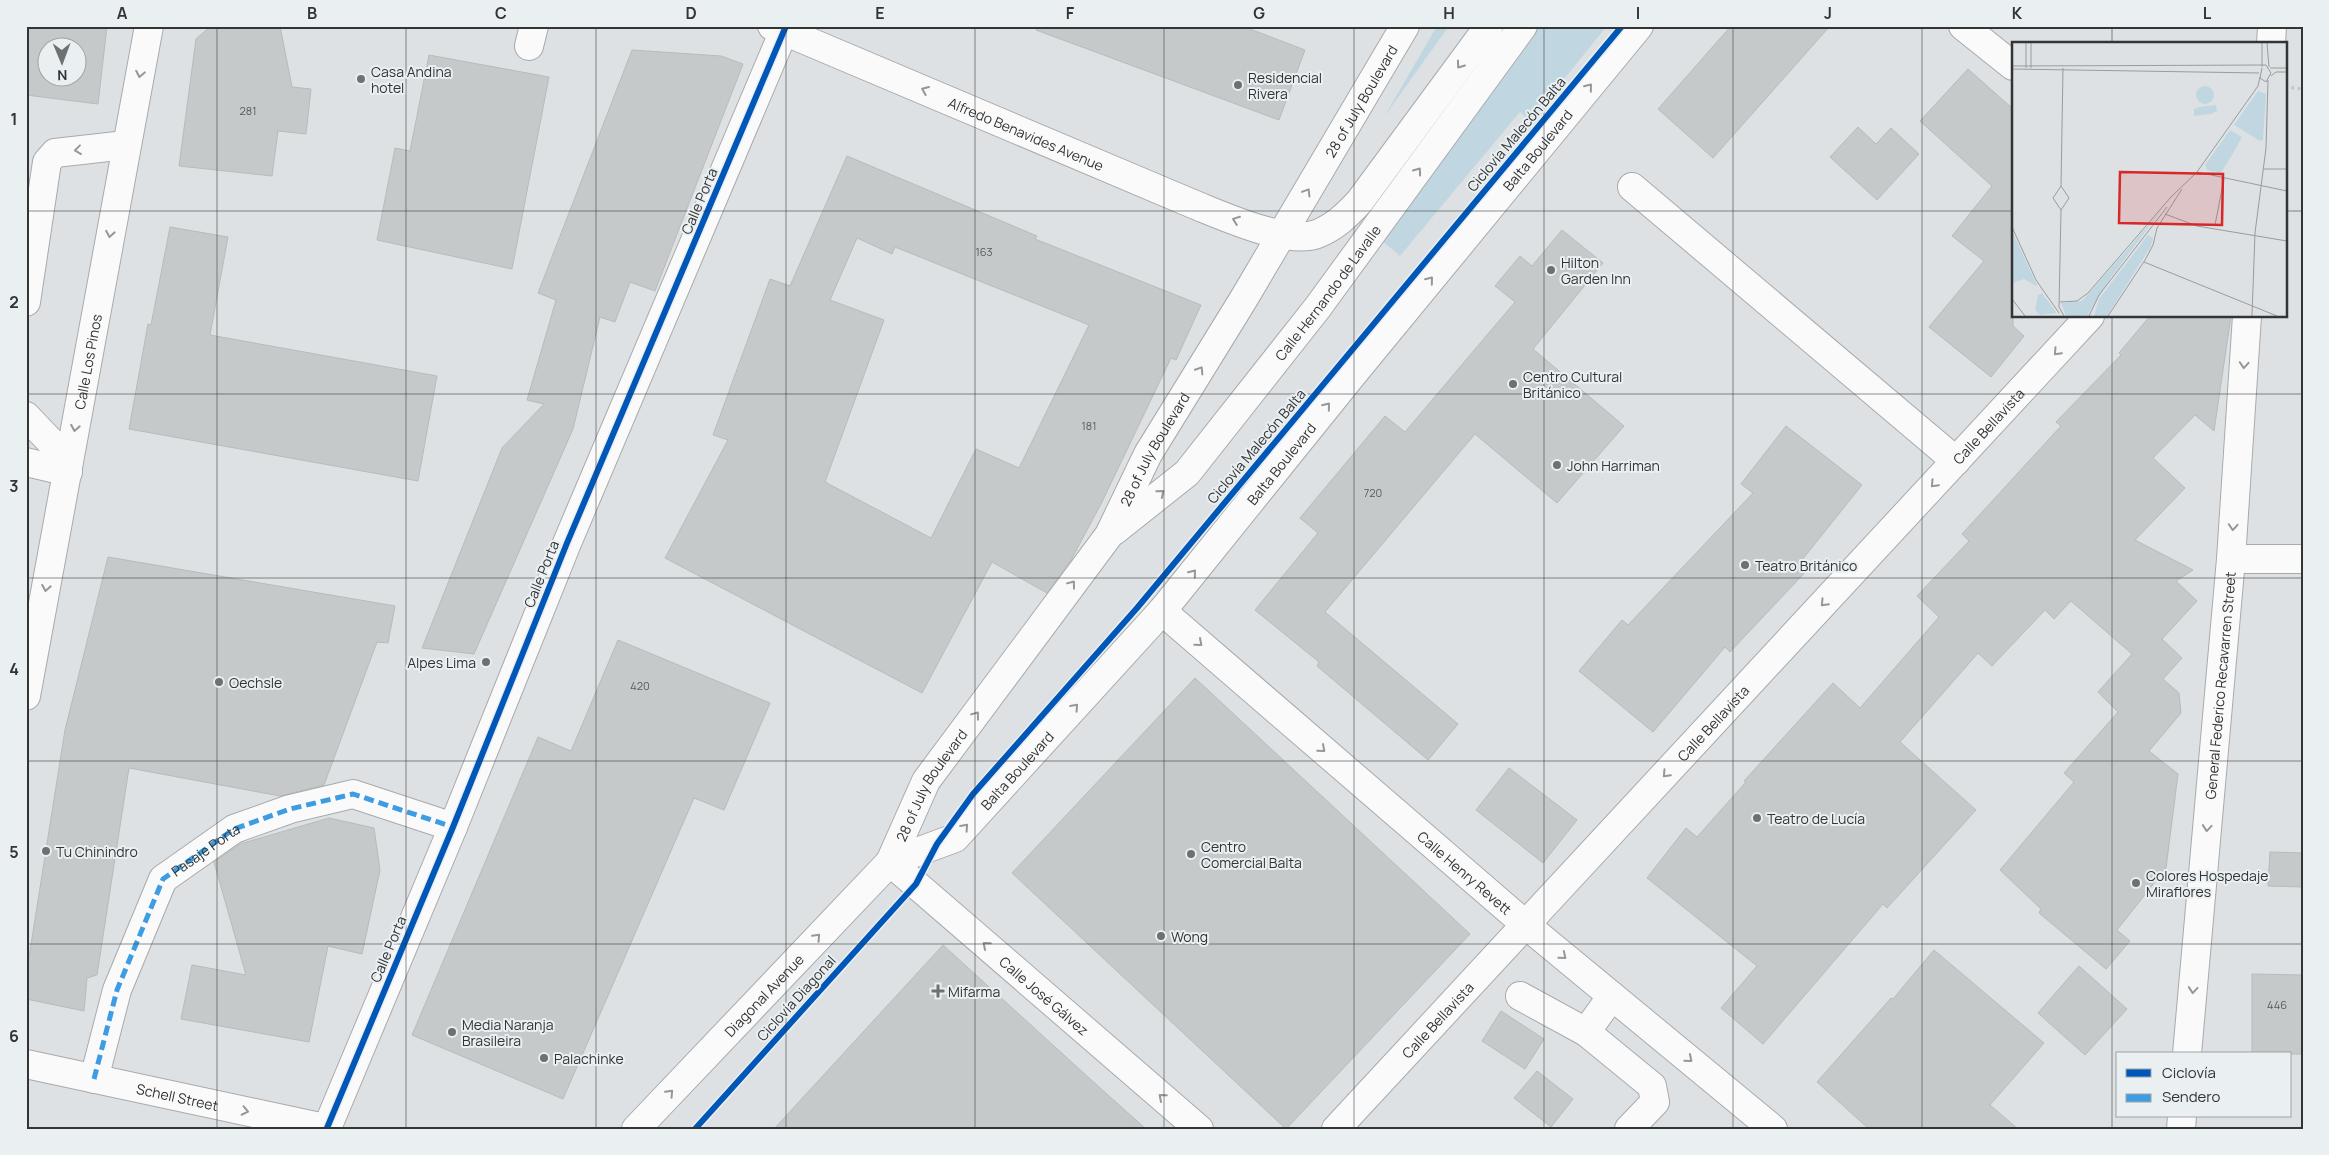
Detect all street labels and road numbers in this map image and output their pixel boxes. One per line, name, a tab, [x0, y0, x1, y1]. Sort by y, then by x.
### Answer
street label: 28 of July Boulevard	[1320, 41, 1401, 160]
street label: Ciclovía Malecón Balta	[1462, 73, 1570, 195]
street label: Alfredo Benavides Avenue	[946, 92, 1107, 175]
street label: Balta Boulevard	[1498, 105, 1576, 195]
street label: Calle Porta	[676, 165, 722, 237]
street label: Calle Hernando de Lavalle	[1270, 221, 1385, 364]
street label: Calle Los Pinos	[69, 312, 105, 411]
street label: Calle Bellavista	[1948, 384, 2028, 468]
street label: Ciclovía Malecón Balta	[1202, 385, 1310, 507]
street label: 28 of July Boulevard	[1115, 389, 1193, 509]
street label: Balta Boulevard	[1242, 419, 1320, 508]
street label: Calle Porta	[519, 538, 563, 610]
street label: General Federico Recavarren Street	[2200, 570, 2239, 800]
street label: Calle Bellavista	[1673, 681, 1753, 765]
street label: 28 of July Boulevard	[891, 725, 971, 844]
street label: Balta Boulevard	[976, 727, 1057, 814]
street label: Pasaje Porta	[167, 818, 242, 880]
street label: Calle Henry Revett	[1414, 826, 1516, 918]
street label: Calle Porta	[365, 913, 411, 985]
street label: Diagonal Avenue	[720, 950, 807, 1040]
street label: Ciclovía Diagonal	[752, 951, 840, 1045]
street label: Calle José Gálvez	[996, 952, 1093, 1039]
street label: Calle Bellavista	[1397, 978, 1477, 1062]
street label: Schell Street	[135, 1078, 221, 1115]

